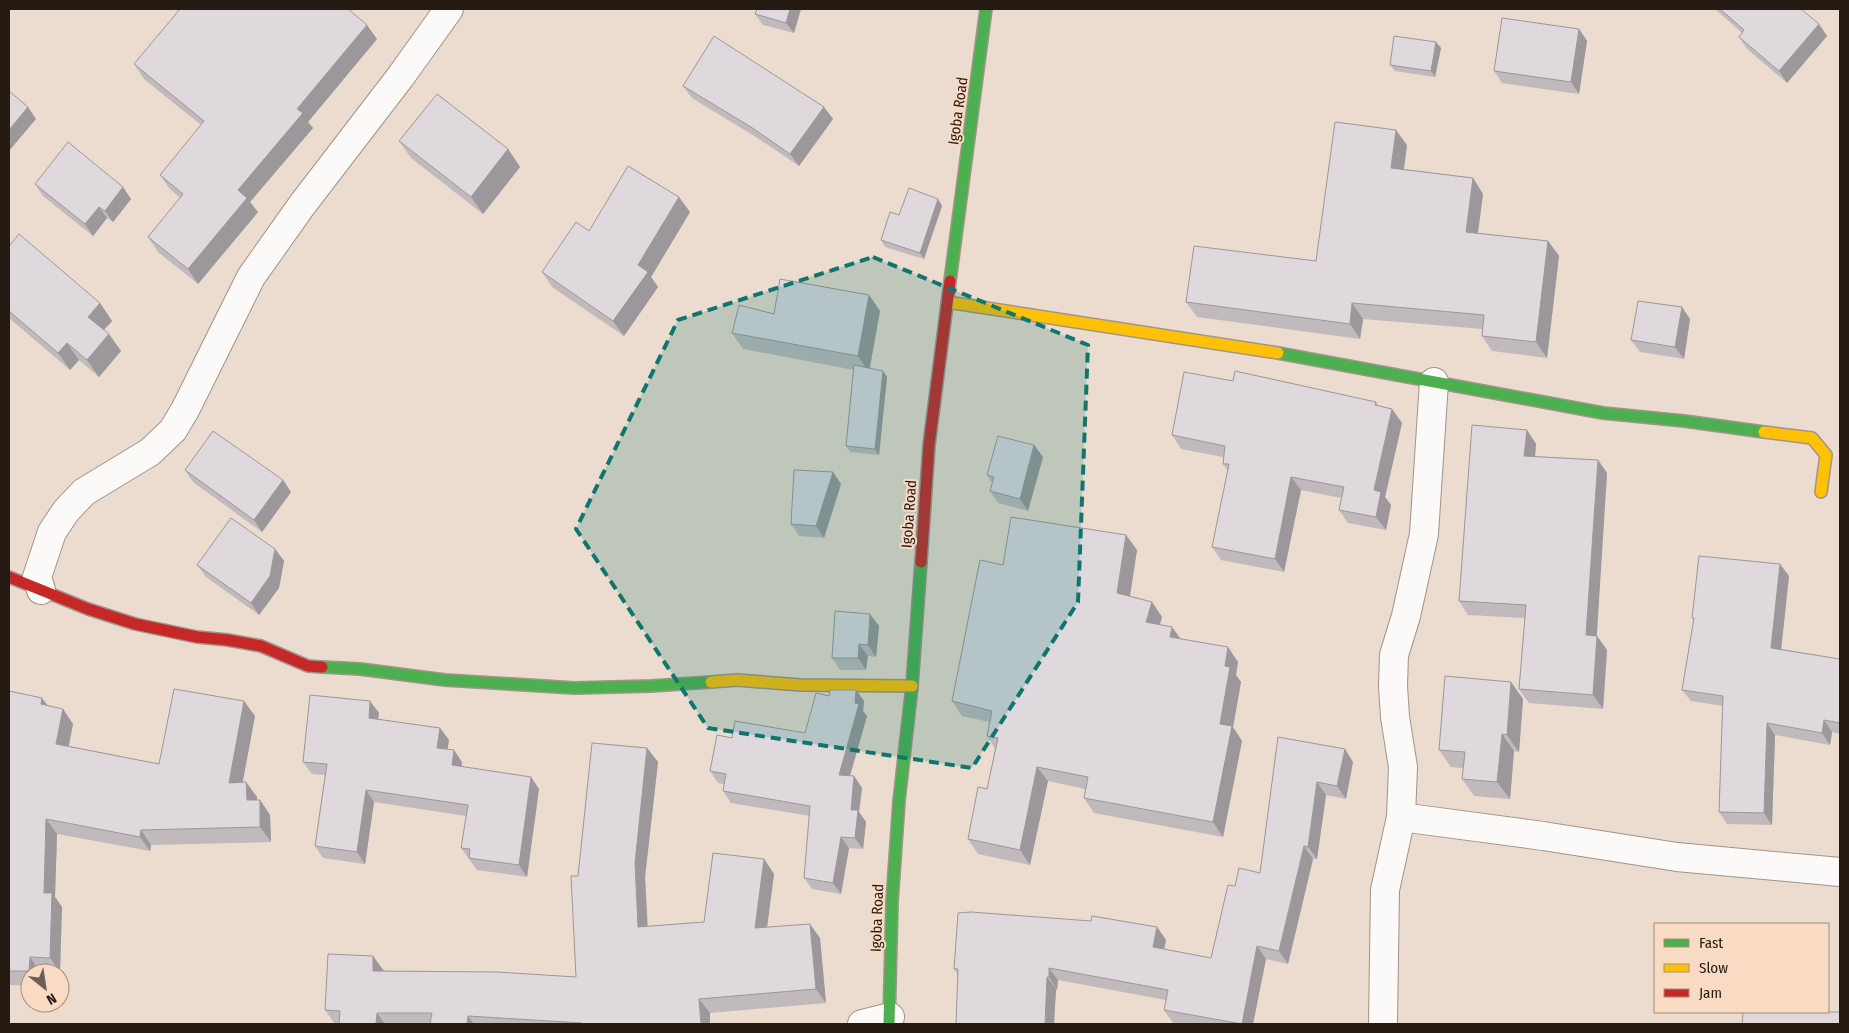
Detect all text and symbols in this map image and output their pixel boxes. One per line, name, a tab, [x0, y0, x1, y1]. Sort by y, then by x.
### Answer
street label: Igoba Road	[944, 76, 972, 146]
street label: Igoba Road	[898, 479, 920, 549]
street label: Igoba Road	[867, 883, 887, 953]
legend	[1654, 923, 1829, 1013]
text: Fast	[1699, 934, 1723, 952]
text: Slow	[1699, 959, 1728, 977]
north arrow	[20, 963, 70, 1013]
text: Jam	[1699, 984, 1722, 1002]
text: N	[43, 989, 59, 1008]

